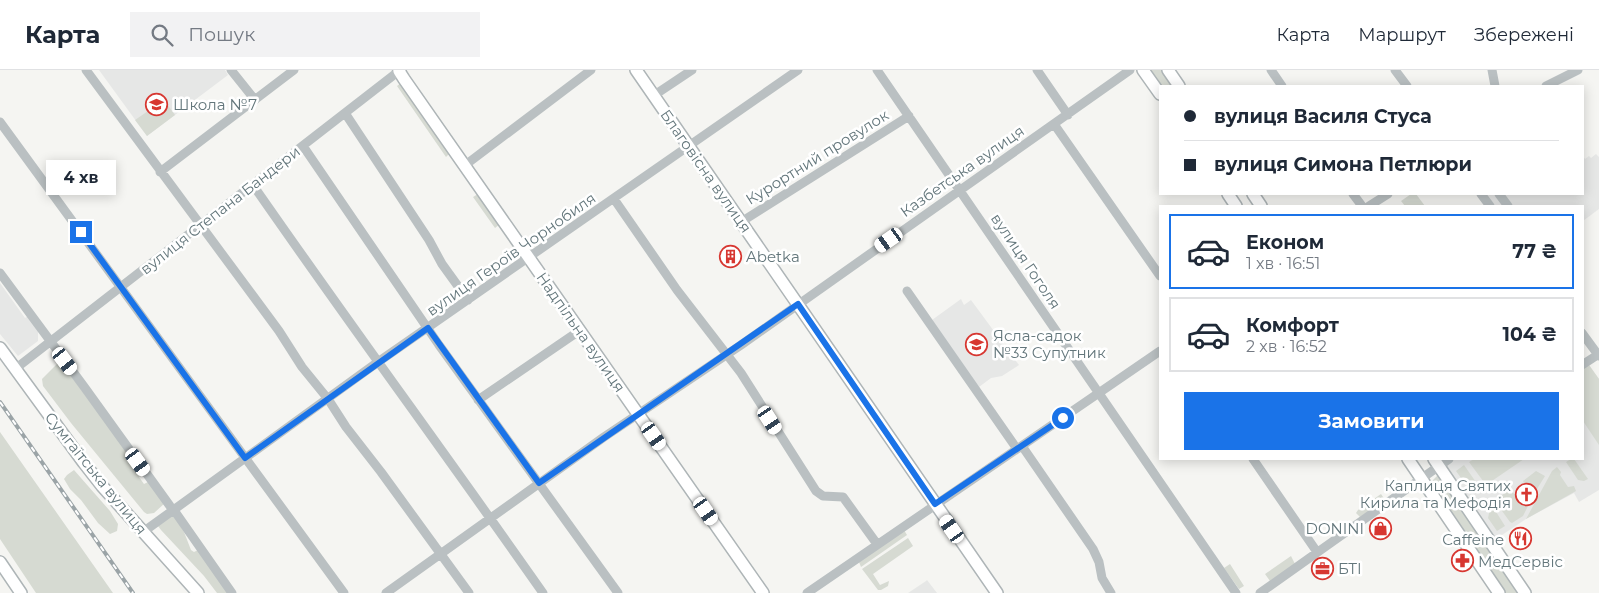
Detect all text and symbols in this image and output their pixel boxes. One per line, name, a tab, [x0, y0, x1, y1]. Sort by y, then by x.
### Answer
search box	[130, 12, 480, 57]
text: Карта	[25, 20, 100, 49]
icon: search	[148, 21, 176, 49]
text: Пошук	[188, 23, 255, 46]
text: Карта	[1277, 24, 1330, 46]
text: Маршрут	[1358, 24, 1446, 46]
text: Збережені	[1474, 24, 1574, 46]
school or university icon: Школа №7	[145, 92, 169, 116]
place label: Школа №7	[173, 95, 257, 114]
street label: Курортний провулок	[742, 105, 892, 209]
text: вулиця Василя Стуса	[1214, 105, 1432, 128]
street label: Благовісна вулиця	[656, 106, 756, 236]
street label: Казбетська вулиця	[896, 121, 1028, 221]
street label: вулиця Степана Бандери	[136, 142, 304, 278]
text: вулиця Симона Петлюри	[1214, 153, 1472, 176]
callout: 4 хв	[46, 160, 116, 194]
text: 4 хв	[64, 168, 98, 187]
street label: вулиця Героїв Чорнобиля	[423, 188, 599, 320]
street label: вулиця Гоголя	[987, 210, 1065, 312]
route end	[70, 221, 92, 243]
car	[872, 225, 905, 255]
icon: car	[1186, 229, 1231, 274]
text: Економ	[1246, 231, 1324, 254]
text: 77 ₴	[1512, 240, 1557, 263]
building icon: Abetka	[718, 244, 742, 268]
place label: Abetka	[746, 247, 800, 266]
text: 1 хв · 16:51	[1246, 254, 1320, 273]
street label: Надпільна вулиця	[532, 268, 630, 396]
icon: car	[1186, 312, 1231, 357]
text: Комфорт	[1246, 314, 1339, 337]
text: 104 ₴	[1502, 323, 1557, 346]
place label: Ясла-садок №33 Супутник	[993, 326, 1106, 362]
school or university icon: Ясла-садок №33 Супутник	[965, 332, 989, 356]
text: 2 хв · 16:52	[1246, 337, 1327, 356]
car	[49, 345, 80, 377]
button: Замовити	[1184, 392, 1559, 450]
car	[755, 403, 784, 437]
route start	[1052, 407, 1074, 429]
street label: Сумгаїтська вулиця	[41, 408, 151, 538]
car	[639, 419, 668, 453]
car	[123, 445, 152, 479]
place label: Каплиця Святих Кирила та Мефодія	[1360, 476, 1511, 512]
church icon: Каплиця Святих Кирила та Мефодія	[1515, 482, 1539, 506]
car	[691, 494, 720, 528]
car	[937, 512, 966, 546]
shop icon: DONINI	[1368, 516, 1392, 540]
place label: DONINI	[1306, 519, 1364, 538]
restaurant icon: Caffeine	[1508, 527, 1532, 551]
place label: Caffeine	[1442, 530, 1504, 549]
pharmacy icon: МедСервіс	[1450, 549, 1474, 573]
place label: МедСервіс	[1478, 552, 1563, 571]
office icon: БТІ	[1310, 556, 1334, 580]
place label: БТІ	[1338, 559, 1362, 578]

